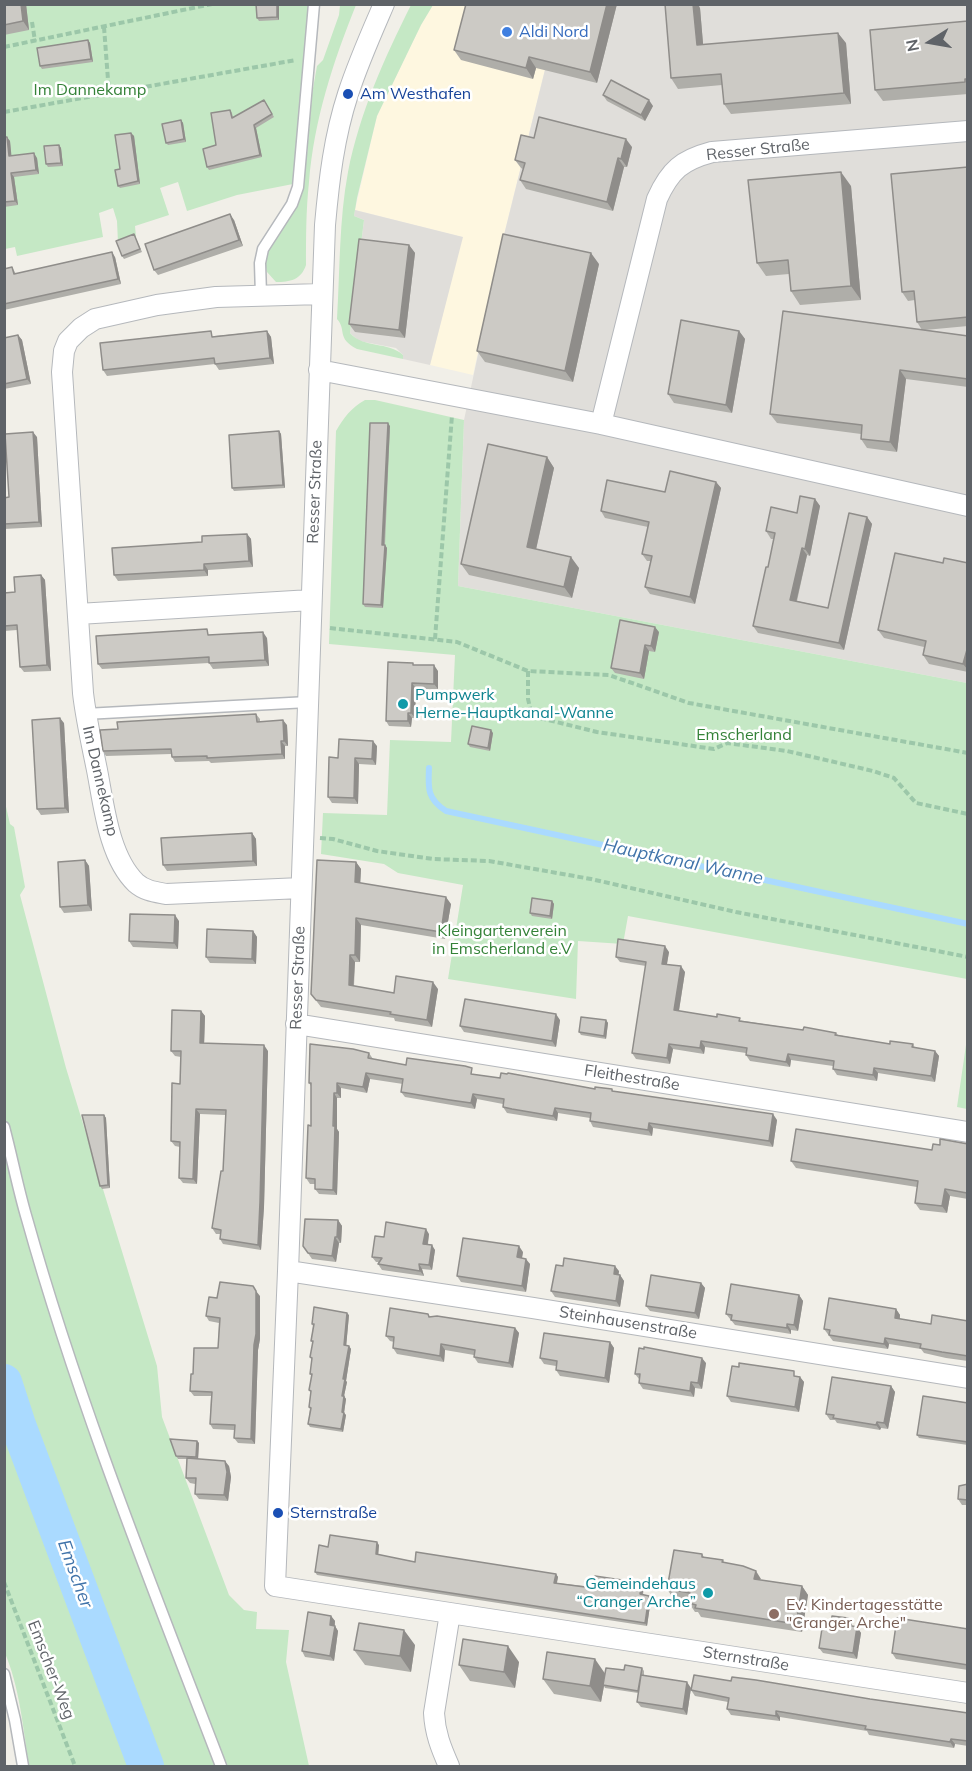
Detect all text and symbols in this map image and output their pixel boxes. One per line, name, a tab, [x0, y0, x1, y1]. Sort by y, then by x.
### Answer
north arrow	[900, 12, 960, 72]
place label: Aldi Nord	[519, 22, 589, 42]
marker: Aldi Nord	[500, 25, 514, 39]
text: N	[901, 38, 923, 53]
park label: Im Dannekamp	[34, 80, 146, 100]
place label: Am Westhafen	[360, 84, 471, 104]
marker: Am Westhafen	[341, 87, 355, 101]
street label: Resser Straße	[705, 135, 811, 165]
street label: Resser Straße	[304, 440, 326, 544]
place label: Pumpwerk Herne-Hauptkanal-Wanne	[415, 685, 614, 723]
marker: Pumpwerk Herne-Hauptkanal-Wanne	[396, 697, 410, 711]
street label: Im Dannekamp	[78, 724, 122, 838]
park label: Emscherland	[696, 725, 792, 745]
water label: Hauptkanal Wanne	[601, 834, 765, 890]
park label: Kleingartenverein in Emscherland e.V	[432, 921, 572, 959]
street label: Resser Straße	[287, 926, 309, 1030]
street label: Fleithestraße	[583, 1061, 681, 1095]
street label: Steinhausenstraße	[558, 1303, 698, 1343]
place label: Sternstraße	[290, 1503, 377, 1523]
marker: Sternstraße	[271, 1506, 285, 1520]
water label: Emscher	[53, 1537, 97, 1611]
place label: Gemeindehaus “Cranger Arche”	[576, 1574, 696, 1612]
marker: Gemeindehaus “Cranger Arche”	[701, 1586, 715, 1600]
place label: Ev. Kindertagesstätte "Cranger Arche"	[786, 1595, 943, 1633]
marker: Ev. Kindertagesstätte "Cranger Arche"	[767, 1607, 781, 1621]
street label: Emscher-Weg	[23, 1618, 79, 1722]
street label: Sternstraße	[702, 1643, 790, 1675]

